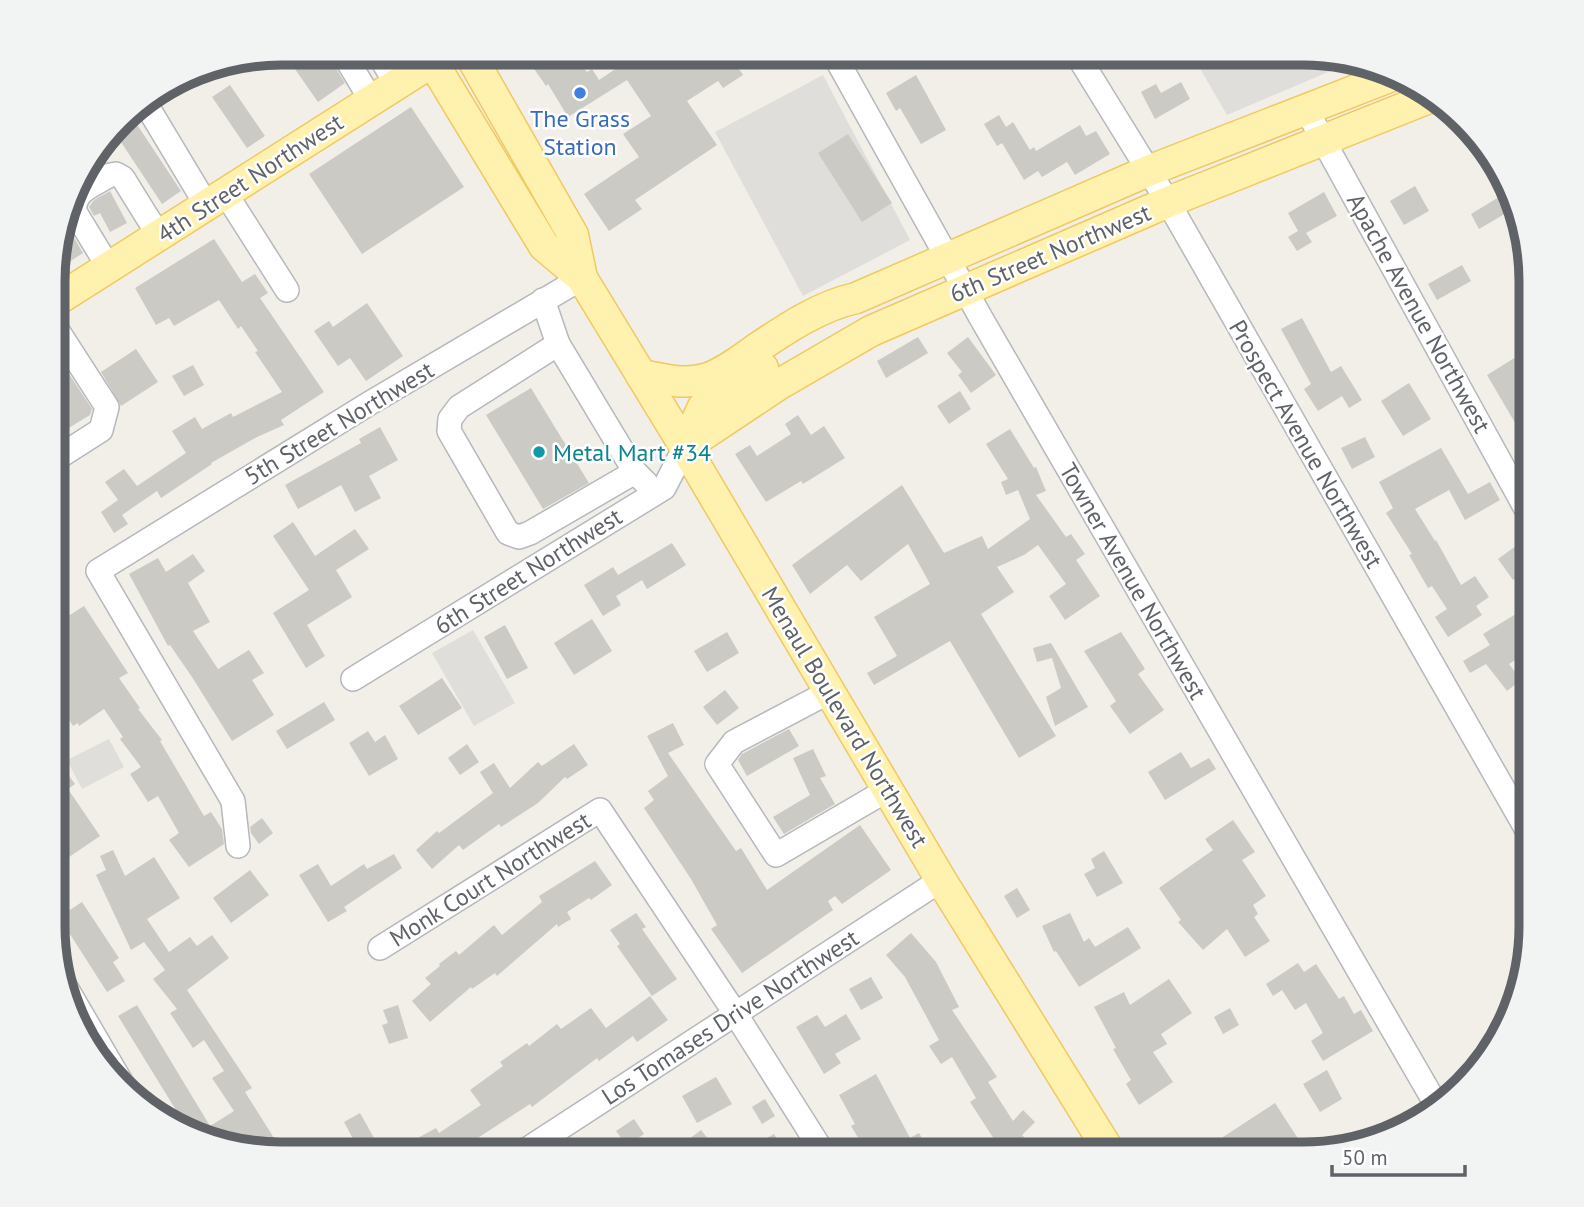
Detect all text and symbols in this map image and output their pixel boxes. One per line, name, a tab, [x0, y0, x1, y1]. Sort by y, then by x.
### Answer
marker: The Grass Station	[572, 85, 588, 101]
place label: The Grass Station	[530, 103, 630, 162]
street label: 4th Street Northwest	[151, 106, 349, 250]
street label: Apache Avenue Northwest	[1340, 188, 1498, 438]
street label: 6th Street Northwest	[945, 197, 1155, 309]
street label: Prospect Avenue Northwest	[1222, 314, 1390, 574]
street label: 5th Street Northwest	[239, 354, 439, 492]
place label: Metal Mart #34	[553, 437, 711, 468]
marker: Metal Mart #34	[531, 444, 547, 460]
street label: Towner Avenue Northwest	[1053, 457, 1213, 705]
street label: 6th Street Northwest	[428, 501, 628, 641]
street label: Menaul Boulevard Northwest	[755, 581, 935, 853]
street label: Monk Court Northwest	[384, 805, 596, 953]
street label: Los Tomases Drive Northwest	[596, 922, 864, 1112]
scale bar	[1332, 1134, 1465, 1178]
text: 50 m	[1342, 1144, 1388, 1171]

